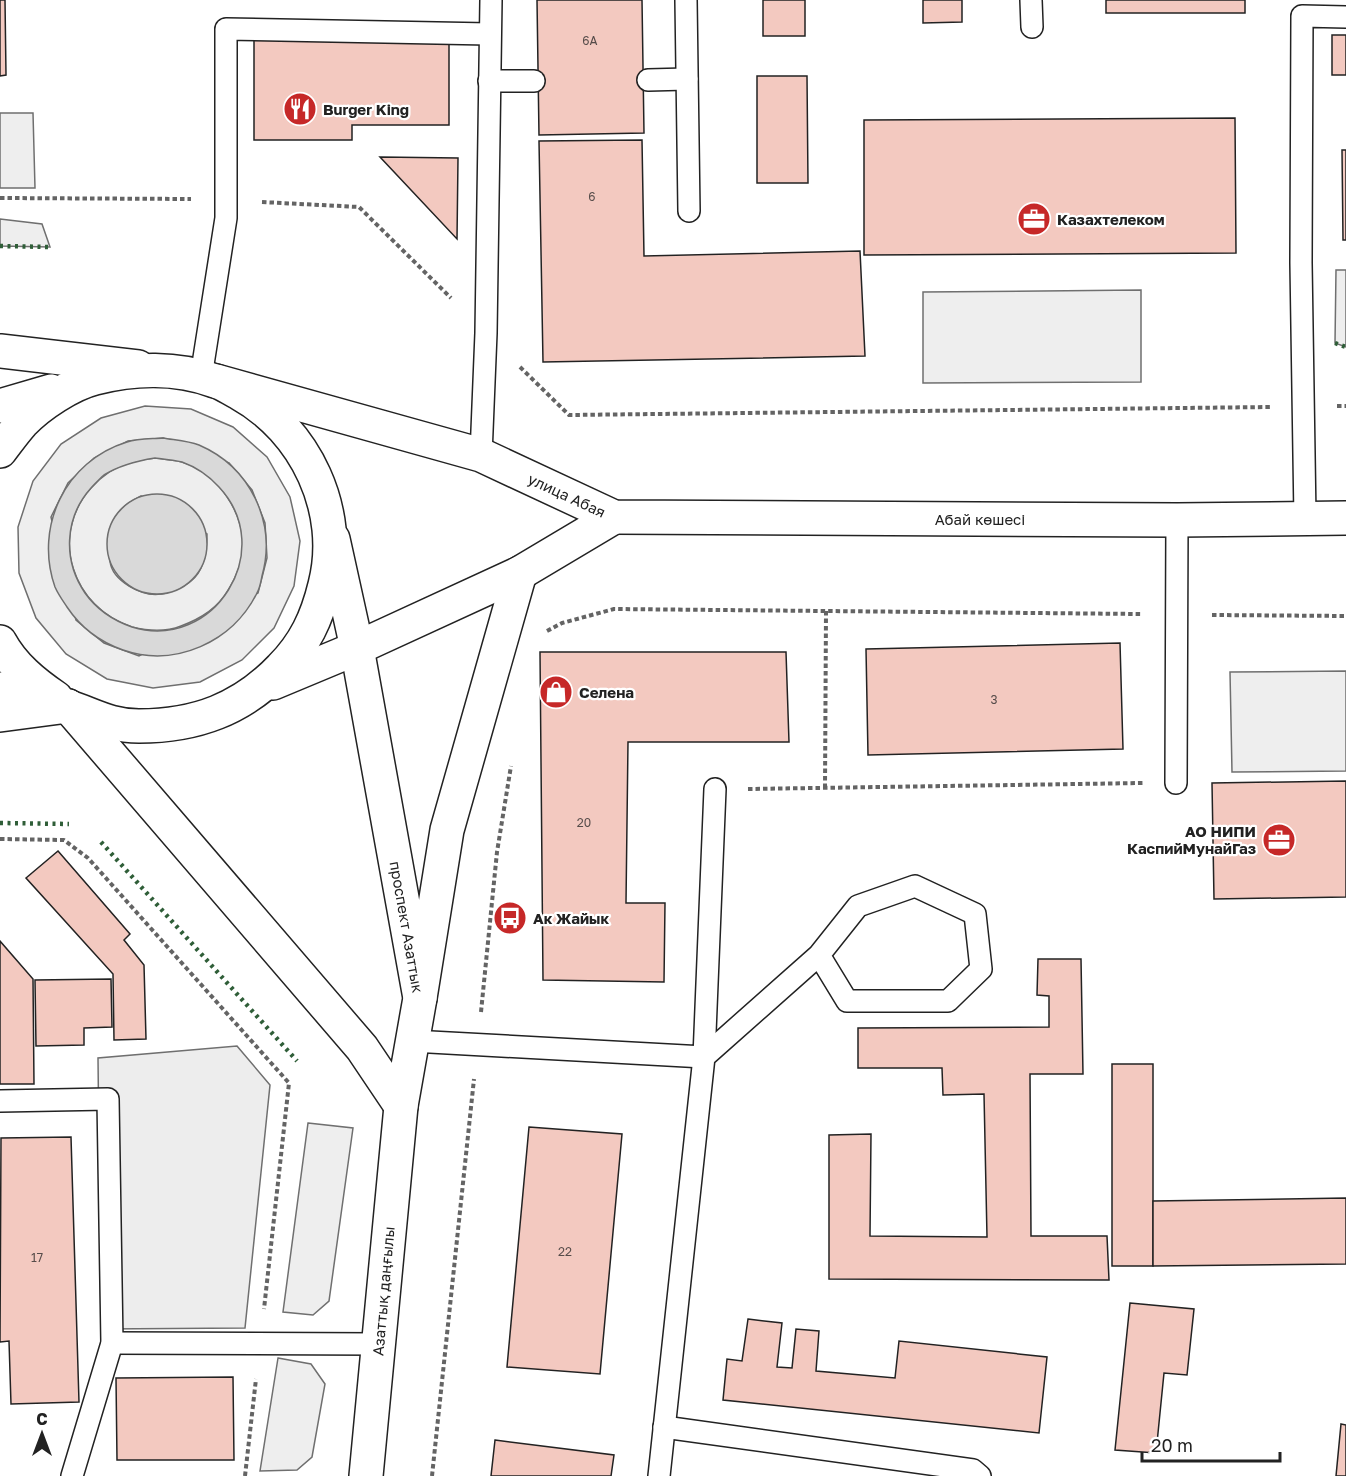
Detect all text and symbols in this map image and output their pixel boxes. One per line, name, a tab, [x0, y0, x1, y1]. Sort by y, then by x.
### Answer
house number: 6А	[582, 33, 598, 48]
restaurant icon: Burger King	[282, 91, 318, 127]
place label: Burger King	[323, 100, 409, 118]
house number: 6	[588, 189, 596, 204]
office icon: Казахтелеком	[1016, 201, 1052, 237]
place label: Казахтелеком	[1057, 210, 1165, 228]
street label: улица Абая	[525, 469, 609, 521]
street label: Абай көшесі	[935, 510, 1025, 528]
shop icon: Селена	[538, 674, 574, 710]
place label: Селена	[579, 683, 634, 701]
house number: 3	[990, 692, 998, 707]
house number: 20	[577, 815, 591, 830]
place label: АО НИПИ КаспийМунайГаз	[1127, 822, 1256, 857]
office icon: АО НИПИ КаспийМунайГаз	[1261, 822, 1297, 858]
street label: проспект Азаттык	[387, 860, 428, 995]
bus stop icon: Ак Жайык	[492, 900, 528, 936]
place label: Ак Жайык	[533, 909, 610, 927]
street label: Азаттық даңғылы	[368, 1225, 398, 1357]
house number: 22	[558, 1244, 572, 1259]
house number: 17	[31, 1250, 43, 1265]
north arrow	[12, 1404, 72, 1464]
text: С	[36, 1409, 48, 1429]
scale bar	[1142, 1425, 1280, 1463]
text: 20 m	[1151, 1434, 1193, 1456]

